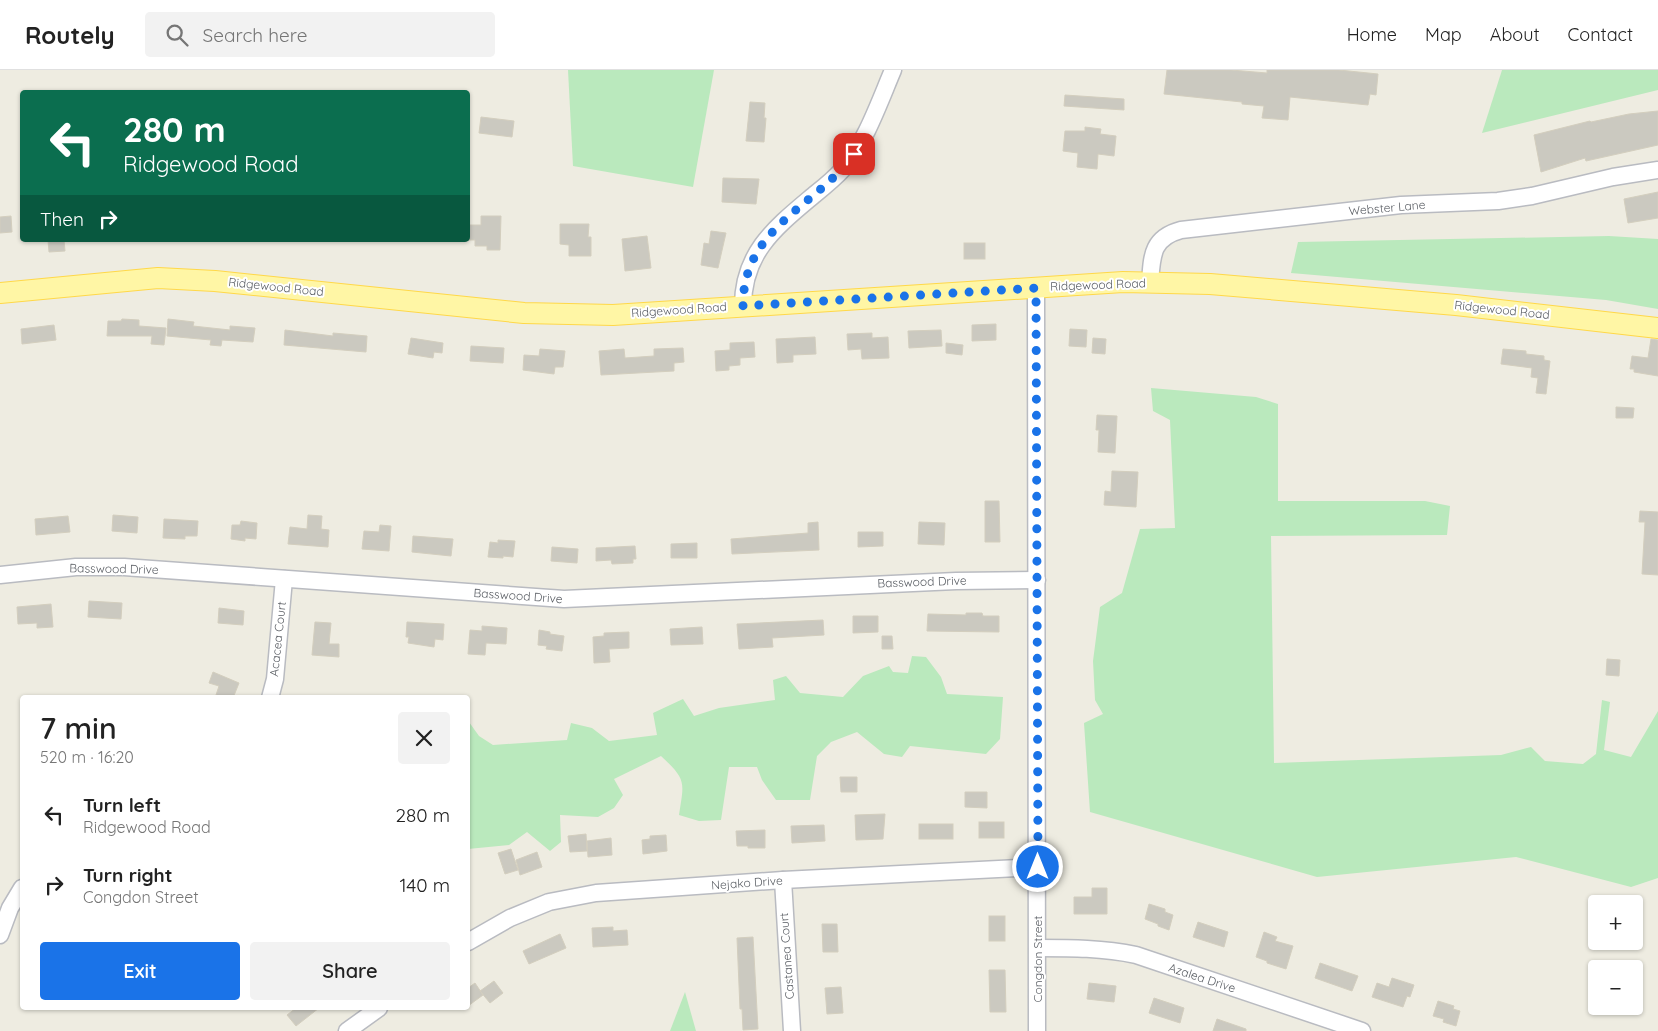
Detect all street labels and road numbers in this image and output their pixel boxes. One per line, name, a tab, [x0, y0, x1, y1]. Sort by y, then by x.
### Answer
street label: Webster Lane	[1348, 197, 1426, 218]
street label: Ridgewood Road	[228, 274, 324, 299]
street label: Ridgewood Road	[1050, 275, 1146, 294]
street label: Ridgewood Road	[1454, 297, 1550, 322]
street label: Ridgewood Road	[631, 299, 727, 320]
street label: Basswood Drive	[69, 560, 159, 577]
street label: Basswood Drive	[877, 572, 967, 591]
street label: Basswood Drive	[473, 585, 563, 606]
street label: Acacea Court	[266, 601, 289, 677]
street label: Nejako Drive	[711, 873, 783, 892]
street label: Castanea Court	[776, 912, 797, 1000]
street label: Congdon Street	[1030, 916, 1045, 1002]
street label: Azalea Drive	[1167, 960, 1238, 995]

